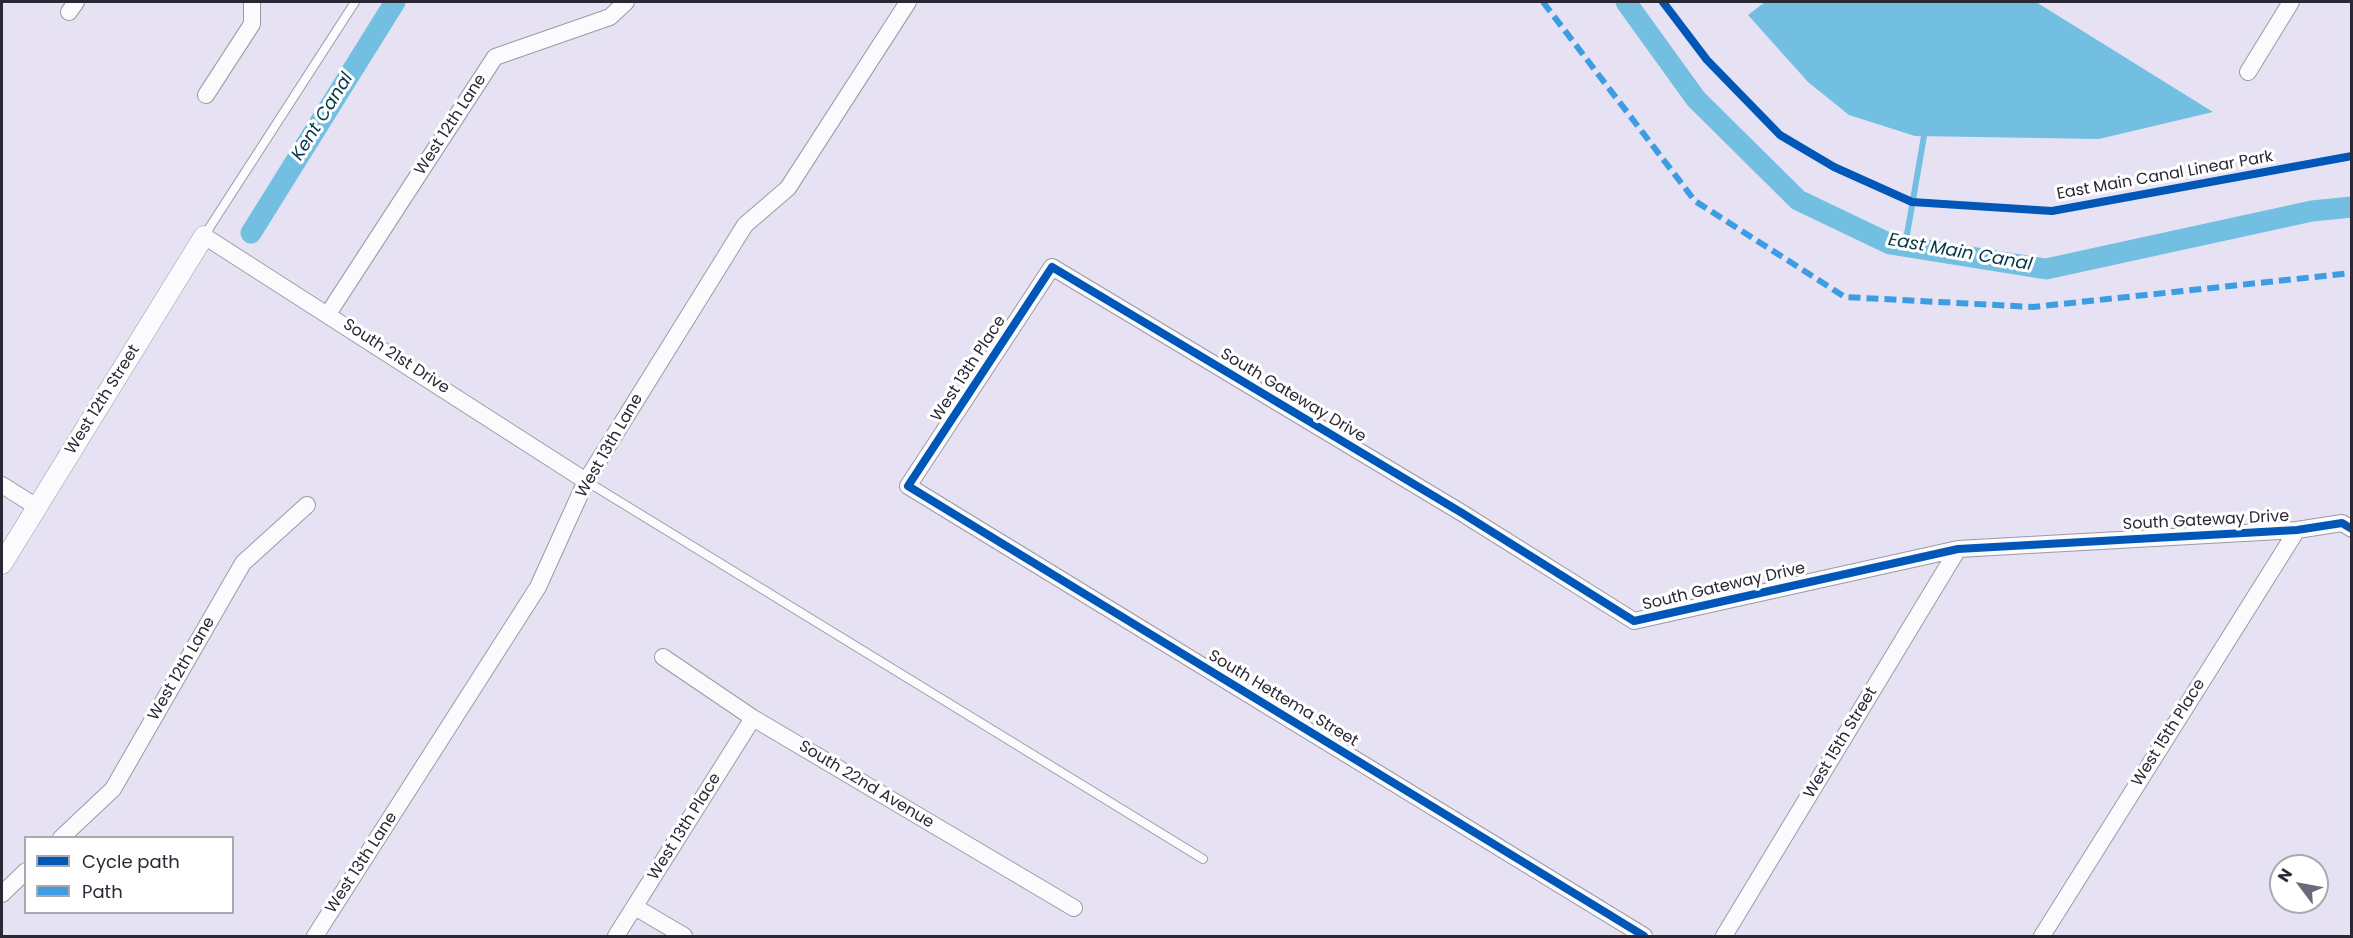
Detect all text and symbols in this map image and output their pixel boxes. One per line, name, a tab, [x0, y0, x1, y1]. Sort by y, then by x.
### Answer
water label: Kent Canal	[287, 69, 359, 165]
street label: West 12th Lane	[411, 71, 491, 179]
street label: East Main Canal Linear Park	[2055, 148, 2275, 204]
water label: East Main Canal	[1886, 230, 2034, 276]
street label: West 13th Place	[928, 312, 1010, 426]
street label: South 21st Drive	[339, 315, 453, 399]
street label: West 12th Street	[62, 342, 144, 458]
street label: South Gateway Drive	[1217, 345, 1369, 447]
street label: West 13th Lane	[572, 391, 648, 501]
street label: South Gateway Drive	[2122, 507, 2290, 535]
street label: South Gateway Drive	[1641, 559, 1807, 615]
street label: West 12th Lane	[145, 614, 219, 724]
street label: South Hettema Street	[1205, 647, 1361, 751]
street label: West 15th Place	[2128, 676, 2210, 790]
street label: West 15th Street	[1800, 684, 1882, 802]
street label: South 22nd Avenue	[795, 737, 937, 833]
street label: West 13th Place	[644, 770, 726, 884]
street label: West 13th Lane	[322, 809, 402, 917]
legend	[24, 836, 234, 914]
text: Cycle path	[82, 849, 180, 874]
north arrow	[2269, 854, 2329, 914]
text: N	[2272, 864, 2298, 886]
text: Path	[82, 879, 123, 904]

